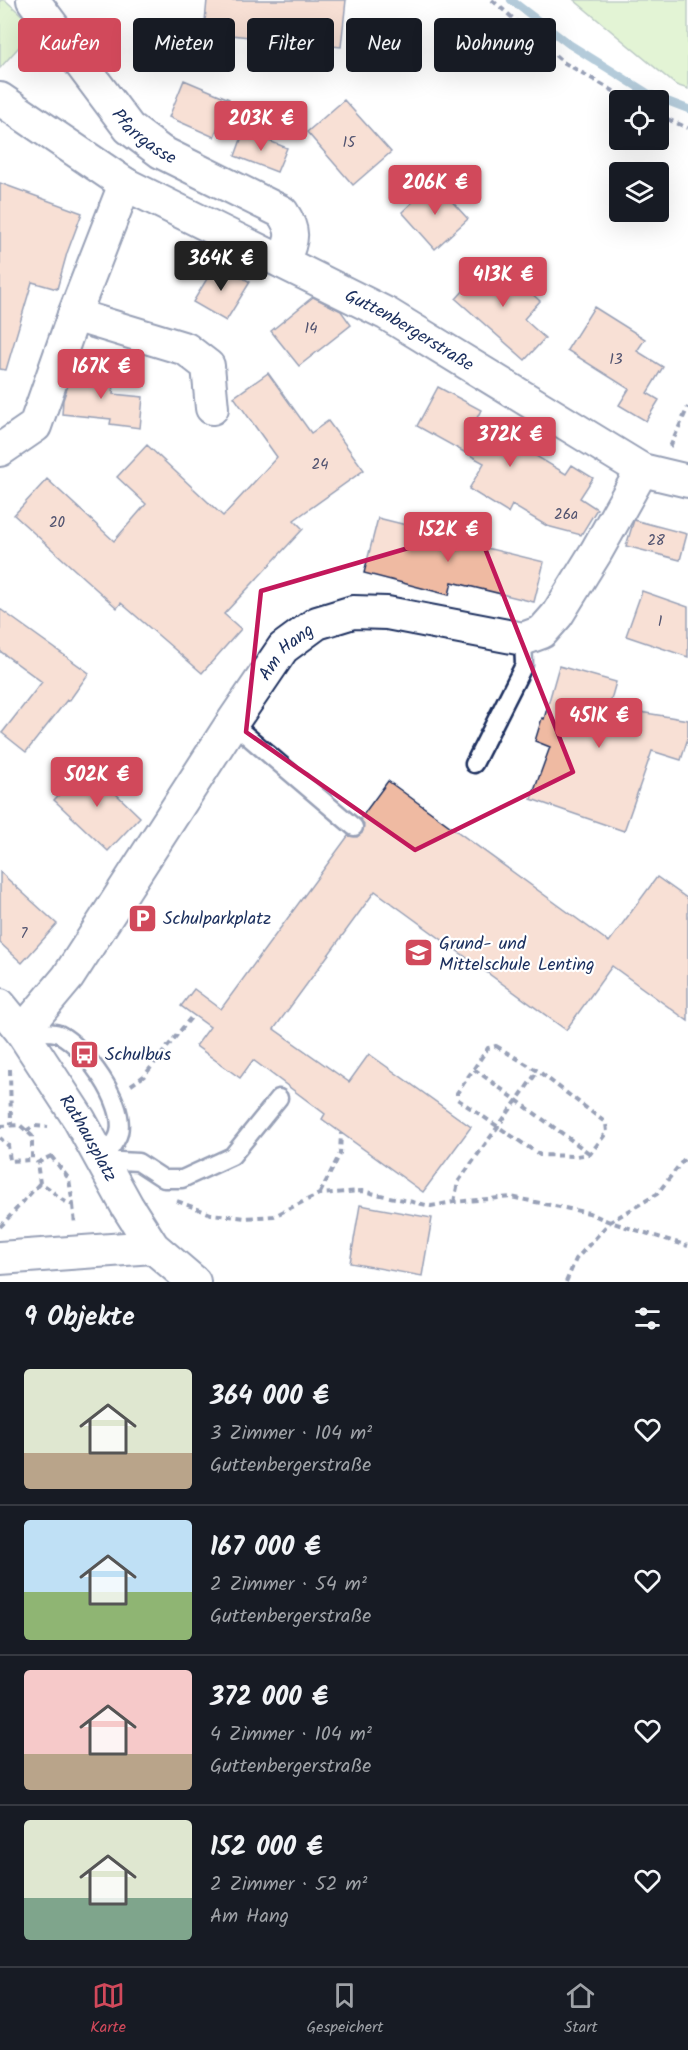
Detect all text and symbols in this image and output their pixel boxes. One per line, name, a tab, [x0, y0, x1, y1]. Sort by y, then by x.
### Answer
chip: Kaufen	[18, 18, 121, 72]
chip: Mieten	[133, 18, 235, 72]
chip: Filter	[247, 18, 334, 72]
chip: Neu	[346, 18, 422, 72]
chip: Wohnung	[434, 18, 556, 72]
map controls	[609, 90, 669, 222]
button: locate	[609, 90, 669, 150]
pin: 203K €	[212, 101, 310, 152]
street label: Pfarrgasse	[103, 103, 181, 173]
text: 203K €	[228, 104, 294, 136]
house number: 15	[343, 131, 356, 155]
button: layers	[609, 162, 669, 222]
pin: 206K €	[386, 165, 484, 216]
text: 206K €	[402, 168, 468, 200]
pin: 364K €	[172, 241, 270, 292]
text: 364K €	[188, 244, 254, 276]
pin: 413K €	[454, 257, 552, 308]
text: 413K €	[473, 260, 533, 292]
street label: Guttenbergerstraße	[339, 282, 479, 380]
house number: 14	[305, 317, 317, 341]
house number: 13	[609, 348, 623, 372]
pin: 167K €	[52, 349, 150, 400]
text: 167K €	[72, 352, 130, 384]
pin: 372K €	[461, 417, 559, 468]
text: 372K €	[478, 420, 542, 452]
house number: 24	[312, 453, 328, 477]
house number: 26a	[554, 503, 578, 527]
house number: 20	[49, 511, 66, 535]
pin: 152K €	[399, 512, 497, 563]
text: 152K €	[418, 515, 478, 547]
house number: 28	[647, 529, 666, 553]
house number: 1	[658, 610, 663, 634]
street label: Am Hang	[252, 617, 321, 687]
pin: 451K €	[550, 698, 648, 749]
text: 451K €	[569, 701, 629, 733]
pin: 502K €	[48, 757, 146, 808]
text: 502K €	[65, 760, 129, 792]
parking icon: Schulparkplatz	[126, 902, 158, 934]
place label: Schulparkplatz	[163, 905, 271, 934]
house number: 7	[21, 922, 29, 946]
place label: Grund- und Mittelschule Lenting	[439, 930, 595, 980]
school or university icon: Grund- und Mittelschule Lenting	[402, 937, 434, 969]
bus stop icon: Schulbus	[68, 1038, 100, 1070]
place label: Schulbus	[105, 1041, 171, 1070]
street label: Rathausplatz	[51, 1089, 124, 1188]
text: 9 Objekte	[24, 1297, 135, 1339]
icon: filters	[631, 1302, 664, 1335]
text: 364 000 €	[210, 1376, 329, 1418]
icon: home	[72, 1393, 144, 1465]
icon: heart	[631, 1413, 664, 1446]
text: 3 Zimmer · 104 m²	[210, 1418, 372, 1450]
text: Guttenbergerstraße	[210, 1450, 371, 1482]
text: 167 000 €	[210, 1527, 321, 1569]
icon: home	[72, 1544, 144, 1616]
icon: heart	[631, 1564, 664, 1597]
text: 2 Zimmer · 54 m²	[210, 1569, 367, 1601]
text: Guttenbergerstraße	[210, 1601, 371, 1633]
text: 372 000 €	[210, 1677, 328, 1719]
icon: home	[72, 1694, 144, 1766]
icon: heart	[631, 1714, 664, 1747]
text: 4 Zimmer · 104 m²	[210, 1719, 372, 1751]
text: Guttenbergerstraße	[210, 1751, 371, 1783]
text: 152 000 €	[210, 1827, 323, 1869]
icon: home	[72, 1844, 144, 1916]
icon: heart	[631, 1864, 664, 1897]
text: 2 Zimmer · 52 m²	[210, 1869, 368, 1901]
text: Am Hang	[210, 1901, 289, 1933]
tab: Karte	[90, 1979, 126, 2040]
tab: Gespeichert	[307, 1979, 383, 2040]
tab: Start	[564, 1979, 598, 2040]

